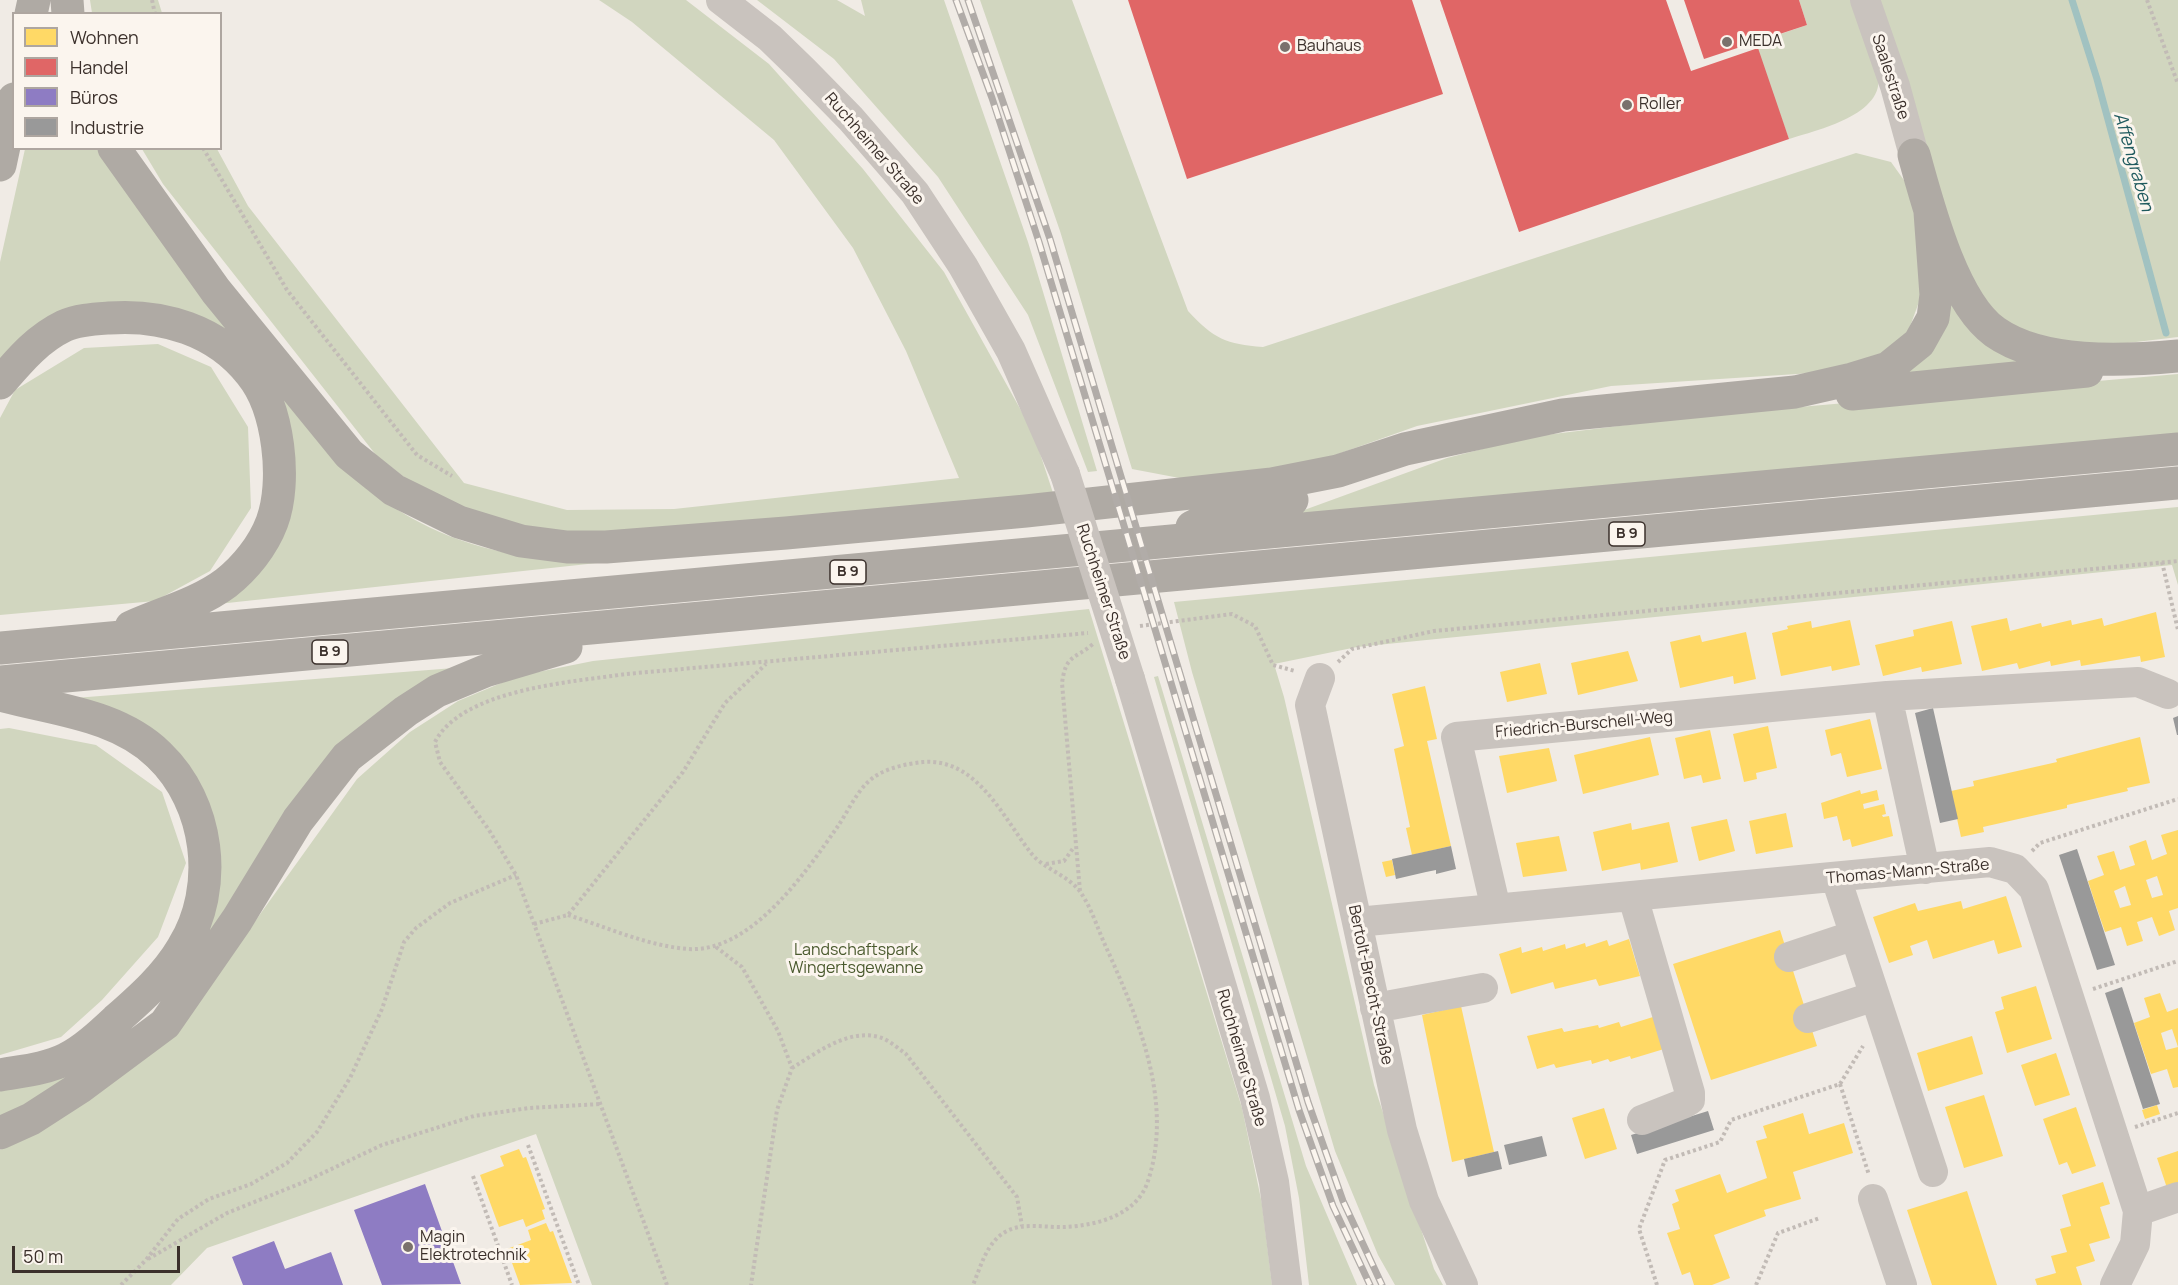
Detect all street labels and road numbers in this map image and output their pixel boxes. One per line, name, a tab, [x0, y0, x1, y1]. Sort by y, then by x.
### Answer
street label: Saalestraße	[1867, 32, 1913, 122]
street label: Ruchheimer Straße	[820, 89, 928, 209]
street label: Ruchheimer Straße	[1072, 522, 1134, 662]
road number: B 9	[1609, 522, 1645, 546]
road number: B 9	[830, 560, 866, 584]
road number: B 9	[312, 640, 348, 664]
street label: Friedrich-Burschell-Weg	[1494, 708, 1674, 742]
street label: Thomas-Mann-Straße	[1826, 855, 1990, 889]
street label: Bertolt-Brecht-Straße	[1344, 903, 1396, 1067]
street label: Ruchheimer Straße	[1212, 987, 1270, 1129]

